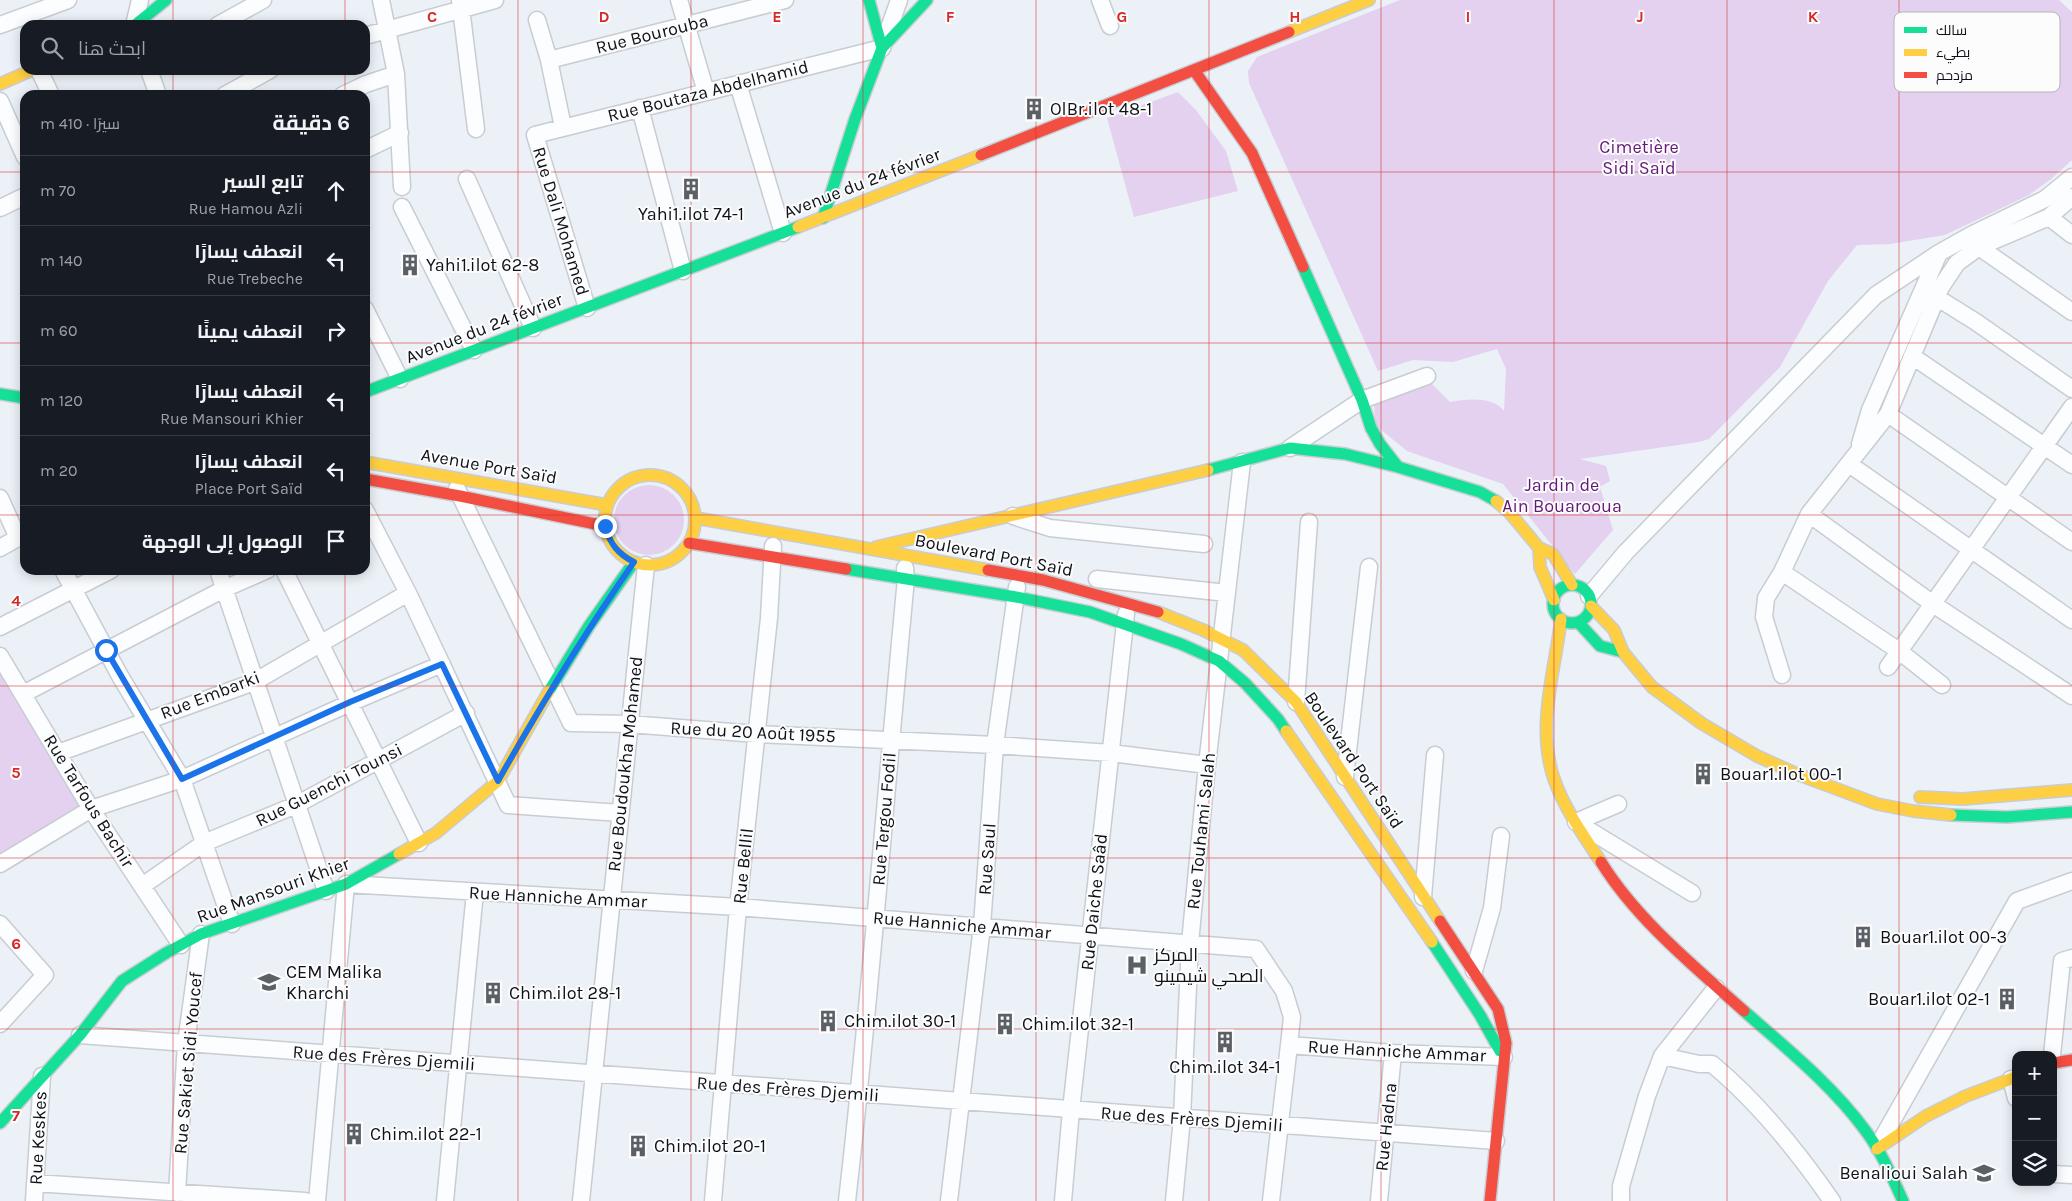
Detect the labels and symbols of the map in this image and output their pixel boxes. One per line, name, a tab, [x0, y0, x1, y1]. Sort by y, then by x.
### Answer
text: C	[427, 7, 437, 26]
text: D	[599, 7, 610, 26]
text: E	[772, 7, 782, 26]
text: F	[946, 7, 955, 26]
text: G	[1117, 7, 1127, 26]
text: H	[1289, 7, 1301, 26]
text: I	[1466, 7, 1470, 26]
text: J	[1636, 7, 1644, 26]
text: K	[1808, 7, 1819, 26]
street label: Rue Bourouba	[593, 9, 711, 59]
legend	[1894, 12, 2060, 92]
text: سالك	[1936, 22, 1967, 39]
text: بطيء	[1936, 44, 1970, 64]
street label: Rue Boutaza Abdelhamid	[605, 55, 811, 127]
text: مزدحم	[1936, 67, 1973, 85]
building icon: OlBr.ilot 48-1	[1021, 96, 1047, 122]
place label: OlBr.ilot 48-1	[1050, 98, 1152, 120]
park label: Cimetière Sidi Saïd	[1599, 136, 1679, 179]
street label: Avenue du 24 février	[780, 143, 944, 223]
street label: Rue Dali Mohamed	[528, 144, 594, 298]
building icon: Yahi1.ilot 74-1	[678, 176, 704, 202]
place label: Yahi1.ilot 74-1	[638, 203, 744, 225]
building icon: Yahi1.ilot 62-8	[397, 252, 423, 278]
place label: Yahi1.ilot 62-8	[426, 254, 539, 276]
street label: Avenue du 24 février	[402, 288, 566, 368]
street label: Avenue Port Saïd	[419, 443, 559, 489]
park label: Jardin de Ain Bouarooua	[1502, 474, 1622, 517]
route end	[594, 515, 617, 538]
street label: Boulevard Port Saïd	[913, 529, 1075, 581]
text: 4	[11, 591, 21, 610]
route start	[95, 639, 118, 662]
street label: Rue Boudoukha Mohamed	[603, 655, 647, 873]
street label: Rue Embarki	[157, 666, 263, 724]
street label: Boulevard Port Saïd	[1300, 687, 1408, 833]
street label: Rue du 20 Août 1955	[670, 717, 836, 747]
street label: Rue Tarfous Bachir	[39, 730, 139, 872]
street label: Rue Guenchi Tounsi	[252, 738, 406, 832]
street label: Rue Touhami Salah	[1182, 751, 1220, 911]
street label: Rue Tergou Fodil	[867, 752, 901, 886]
building icon: Bouar1.ilot 00-1	[1690, 761, 1716, 787]
text: 5	[11, 763, 21, 782]
place label: Bouar1.ilot 00-1	[1720, 763, 1842, 785]
street label: Rue Saul	[974, 822, 1000, 896]
street label: Rue Bellil	[728, 827, 758, 905]
street label: Rue Daiche Saâd	[1076, 832, 1112, 972]
street label: Rue Mansouri Khier	[194, 852, 353, 928]
street label: Rue Hanniche Ammar	[468, 881, 648, 913]
street label: Rue Hanniche Ammar	[872, 906, 1052, 944]
building icon: Bouar1.ilot 00-3	[1850, 924, 1876, 950]
place label: Bouar1.ilot 00-3	[1880, 926, 2007, 948]
text: 6	[11, 934, 21, 953]
place label: المركز الصحي شيمينو	[1153, 944, 1264, 990]
hospital icon: المركز الصحي شيمينو	[1124, 952, 1150, 978]
place label: CEM Malika Kharchi	[286, 961, 382, 1004]
school or university icon: CEM Malika Kharchi	[256, 969, 282, 995]
street label: Rue Sakiet Sidi Youcef	[169, 970, 207, 1155]
building icon: Chim.ilot 28-1	[480, 980, 506, 1006]
place label: Chim.ilot 28-1	[509, 982, 621, 1004]
building icon: Bouar1.ilot 02-1	[1994, 986, 2020, 1012]
place label: Bouar1.ilot 02-1	[1868, 988, 1990, 1010]
building icon: Chim.ilot 30-1	[815, 1008, 841, 1034]
place label: Chim.ilot 30-1	[844, 1010, 956, 1032]
building icon: Chim.ilot 32-1	[992, 1011, 1018, 1037]
place label: Chim.ilot 32-1	[1022, 1013, 1134, 1035]
building icon: Chim.ilot 34-1	[1212, 1029, 1238, 1055]
street label: Rue Hanniche Ammar	[1307, 1035, 1487, 1067]
street label: Rue des Frères Djemili	[292, 1041, 476, 1075]
place label: Chim.ilot 34-1	[1169, 1056, 1281, 1078]
street label: Rue des Frères Djemili	[696, 1072, 880, 1106]
street label: Rue Hadna	[1370, 1082, 1402, 1172]
street label: Rue Keskes	[25, 1091, 51, 1185]
street label: Rue des Frères Djemili	[1100, 1102, 1284, 1136]
text: 7	[12, 1106, 20, 1125]
building icon: Chim.ilot 22-1	[341, 1121, 367, 1147]
place label: Chim.ilot 22-1	[370, 1123, 482, 1145]
building icon: Chim.ilot 20-1	[625, 1133, 651, 1159]
place label: Chim.ilot 20-1	[654, 1135, 766, 1157]
school or university icon: Benalioui Salah	[1971, 1160, 1997, 1186]
place label: Benalioui Salah	[1839, 1162, 1968, 1184]

